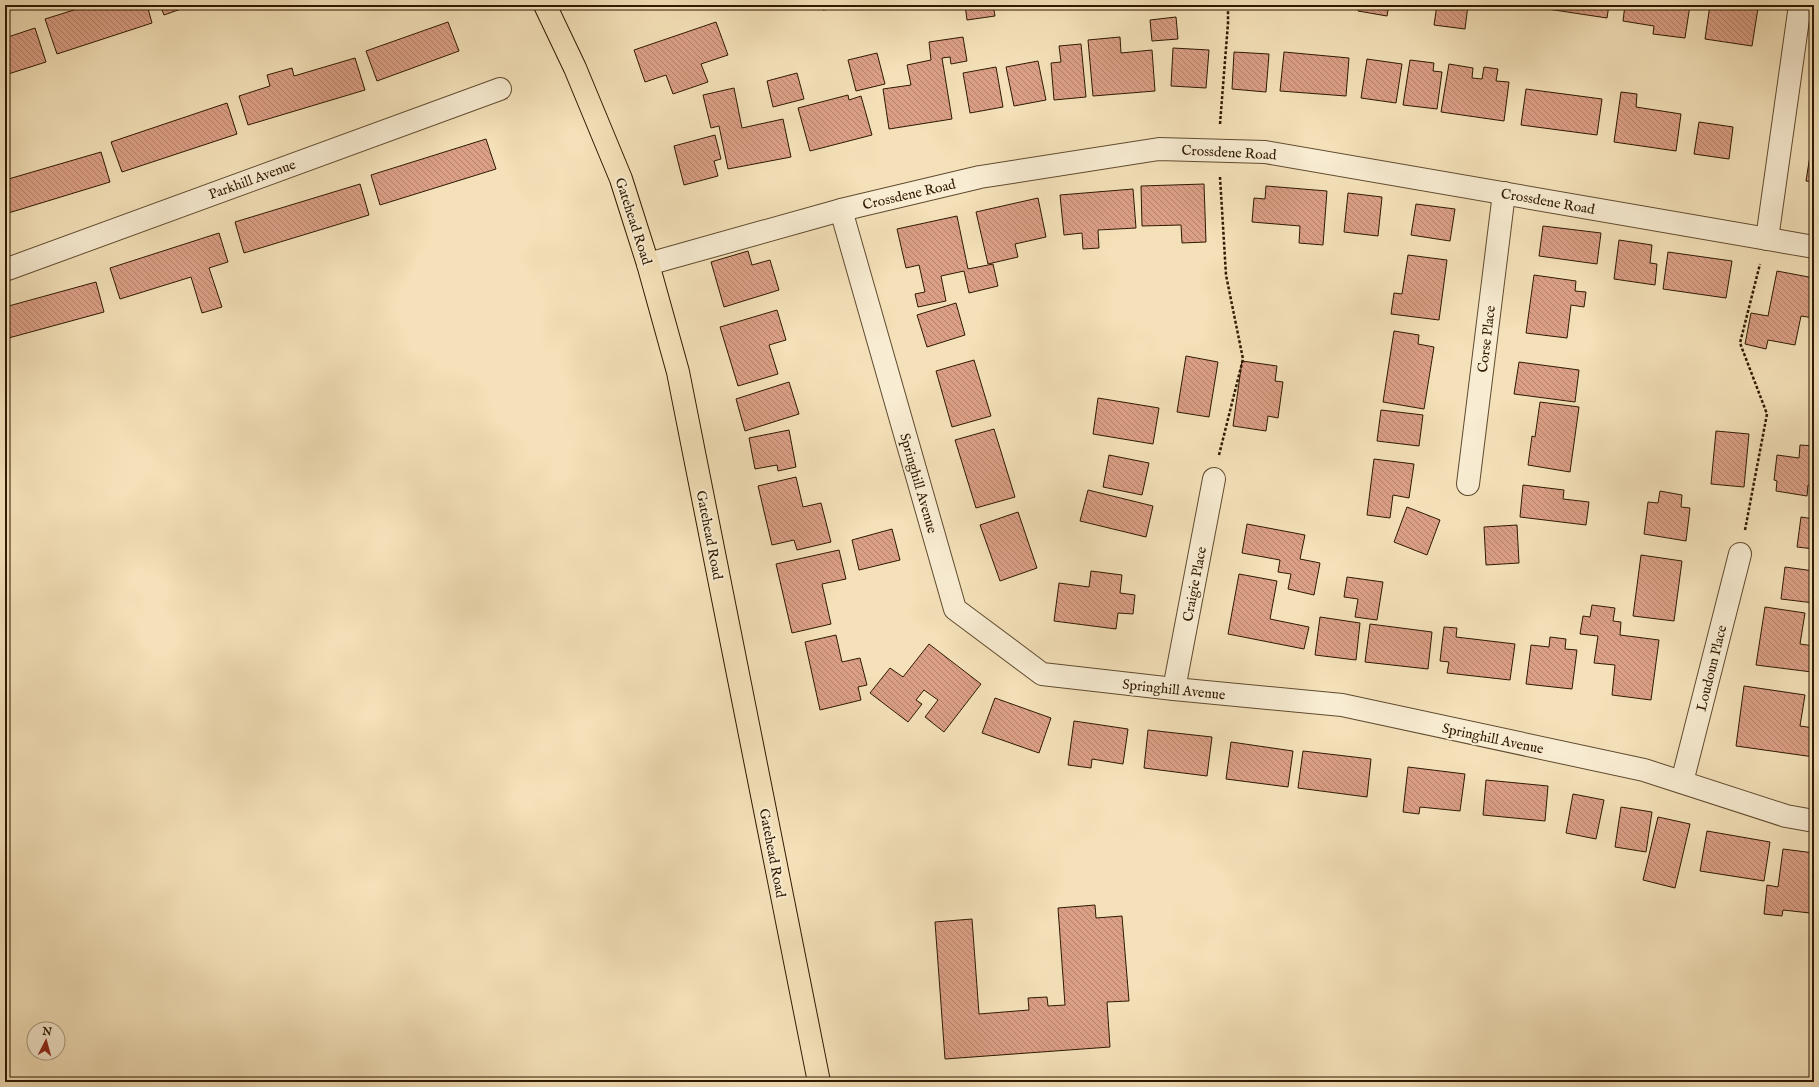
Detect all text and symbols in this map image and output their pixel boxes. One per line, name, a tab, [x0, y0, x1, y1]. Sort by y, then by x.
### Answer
street label: Crossdene Road	[1181, 142, 1277, 164]
street label: Parkhill Avenue	[206, 156, 299, 204]
street label: Crossdene Road	[861, 175, 958, 214]
street label: Gatehead Road	[611, 176, 656, 268]
street label: Crossdene Road	[1500, 185, 1597, 219]
street label: Corse Place	[1474, 304, 1500, 374]
street label: Springhill Avenue	[895, 431, 941, 536]
street label: Gatehead Road	[692, 489, 727, 582]
street label: Craigie Place	[1179, 545, 1211, 623]
street label: Loudoun Place	[1693, 623, 1731, 713]
street label: Springhill Avenue	[1122, 676, 1227, 704]
street label: Springhill Avenue	[1440, 719, 1546, 759]
street label: Gatehead Road	[755, 807, 790, 900]
north arrow	[26, 1021, 66, 1061]
text: N	[40, 1024, 53, 1040]

